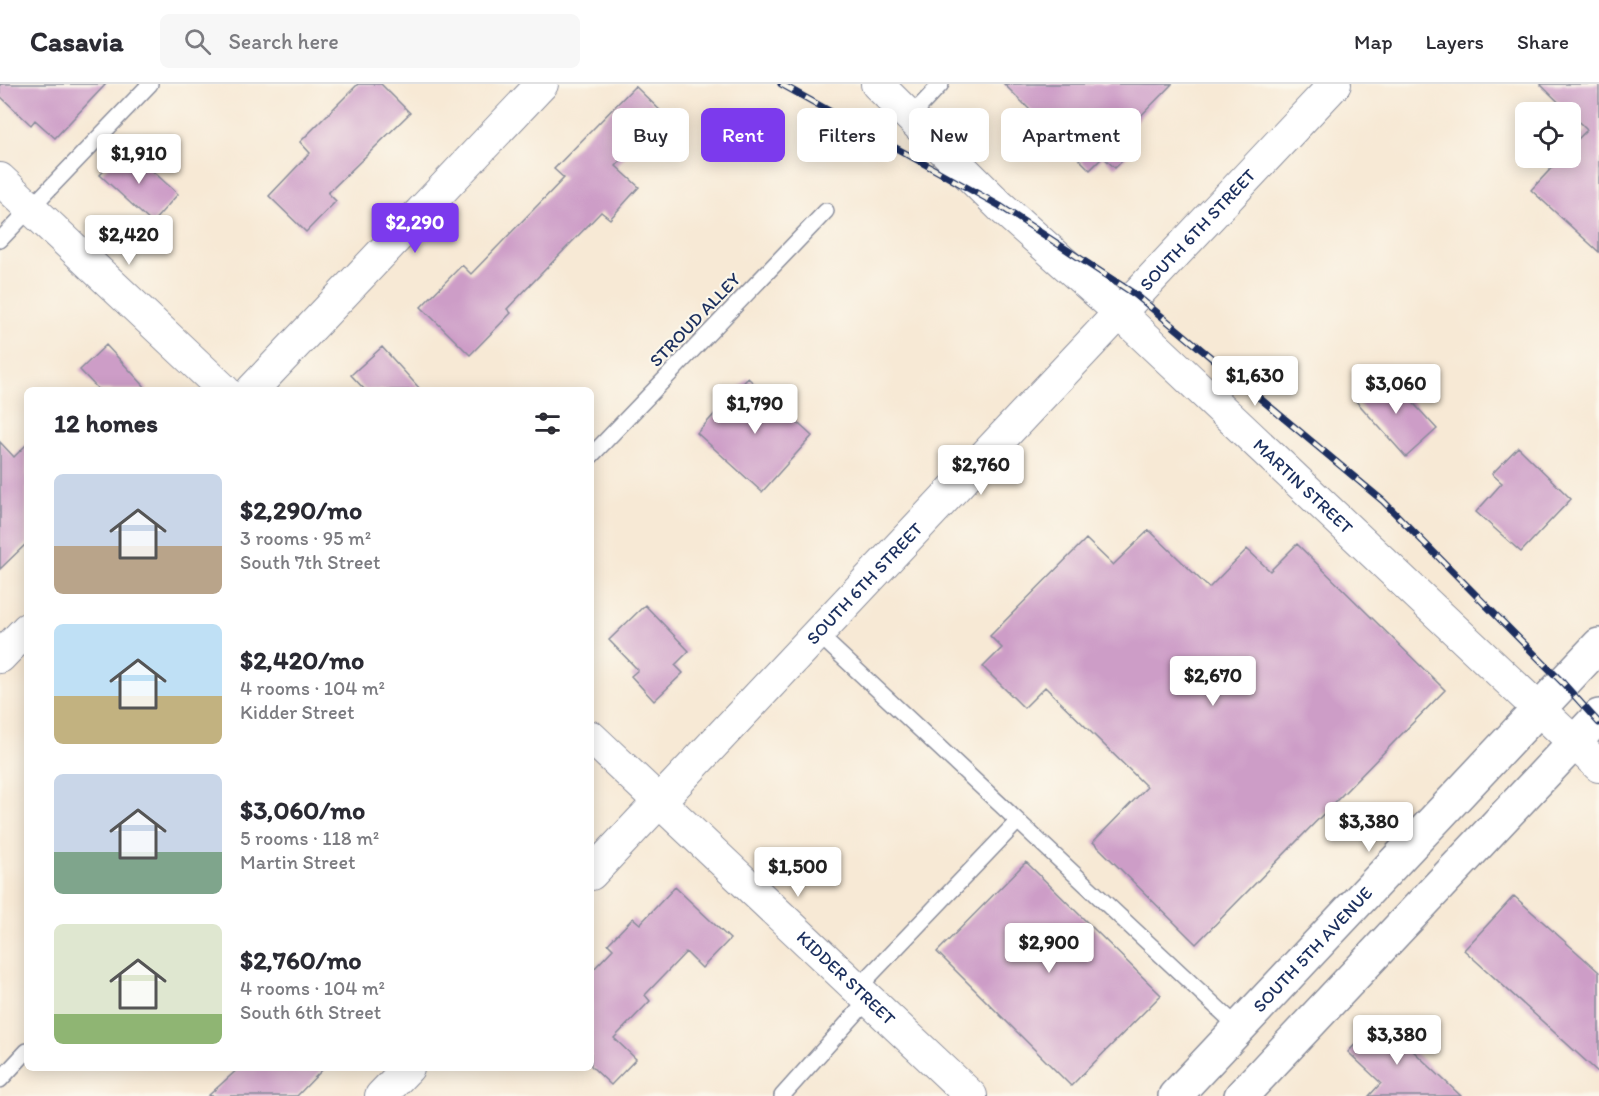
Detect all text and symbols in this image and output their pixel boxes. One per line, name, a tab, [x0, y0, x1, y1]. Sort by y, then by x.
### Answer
search box	[160, 14, 580, 68]
text: Casavia	[30, 24, 124, 58]
icon: search	[181, 25, 214, 58]
text: Search here	[229, 28, 339, 55]
text: Map	[1354, 29, 1393, 54]
text: Layers	[1426, 29, 1484, 54]
text: Share	[1517, 29, 1569, 54]
map controls	[1515, 102, 1581, 168]
button: locate	[1515, 102, 1581, 168]
chip: Buy	[612, 108, 689, 162]
chip: Rent	[701, 108, 785, 162]
chip: Filters	[797, 108, 897, 162]
chip: New	[909, 108, 989, 162]
chip: Apartment	[1001, 108, 1141, 162]
pin: $1,910	[90, 134, 188, 185]
text: $1,910	[111, 141, 167, 165]
street label: SOUTH 6TH STREET	[1135, 164, 1260, 295]
pin: $2,290	[366, 203, 464, 254]
text: $2,290	[386, 210, 444, 234]
pin: $2,420	[80, 215, 178, 266]
text: $2,420	[99, 222, 159, 246]
street label: STROUD ALLEY	[645, 268, 746, 372]
pin: $1,630	[1206, 356, 1304, 407]
text: $1,630	[1226, 363, 1284, 387]
pin: $3,060	[1347, 364, 1445, 415]
text: $3,060	[1366, 371, 1427, 395]
pin: $1,790	[706, 384, 804, 435]
text: $1,790	[727, 391, 783, 415]
text: 12 homes	[54, 407, 158, 439]
icon: filters	[531, 407, 564, 440]
street label: MARTIN STREET	[1249, 434, 1357, 539]
pin: $2,760	[932, 445, 1030, 496]
text: $2,760	[952, 452, 1010, 476]
text: $2,290/mo	[240, 494, 362, 526]
icon: home	[102, 498, 174, 570]
street label: SOUTH 6TH STREET	[802, 518, 927, 649]
text: 3 rooms · 95 m²	[240, 526, 371, 550]
text: South 7th Street	[240, 550, 381, 574]
text: $2,420/mo	[240, 644, 364, 676]
icon: home	[102, 648, 174, 720]
pin: $2,670	[1164, 656, 1262, 707]
text: $2,670	[1184, 663, 1242, 687]
text: 4 rooms · 104 m²	[240, 676, 385, 700]
text: Kidder Street	[240, 700, 355, 724]
text: $3,060/mo	[240, 794, 365, 826]
icon: home	[102, 798, 174, 870]
pin: $3,380	[1320, 802, 1418, 853]
text: $3,380	[1339, 809, 1399, 833]
text: 5 rooms · 118 m²	[240, 826, 379, 850]
pin: $1,500	[749, 847, 847, 898]
text: Martin Street	[240, 850, 356, 874]
text: $1,500	[768, 854, 828, 878]
street label: SOUTH 5TH AVENUE	[1248, 882, 1377, 1017]
pin: $2,900	[1000, 923, 1098, 974]
street label: KIDDER STREET	[792, 926, 900, 1030]
text: $2,900	[1019, 930, 1079, 954]
text: $2,760/mo	[240, 944, 362, 976]
icon: home	[102, 948, 174, 1020]
text: 4 rooms · 104 m²	[240, 976, 385, 1000]
text: South 6th Street	[240, 1000, 381, 1024]
pin: $3,380	[1348, 1015, 1446, 1066]
text: $3,380	[1367, 1022, 1427, 1046]

